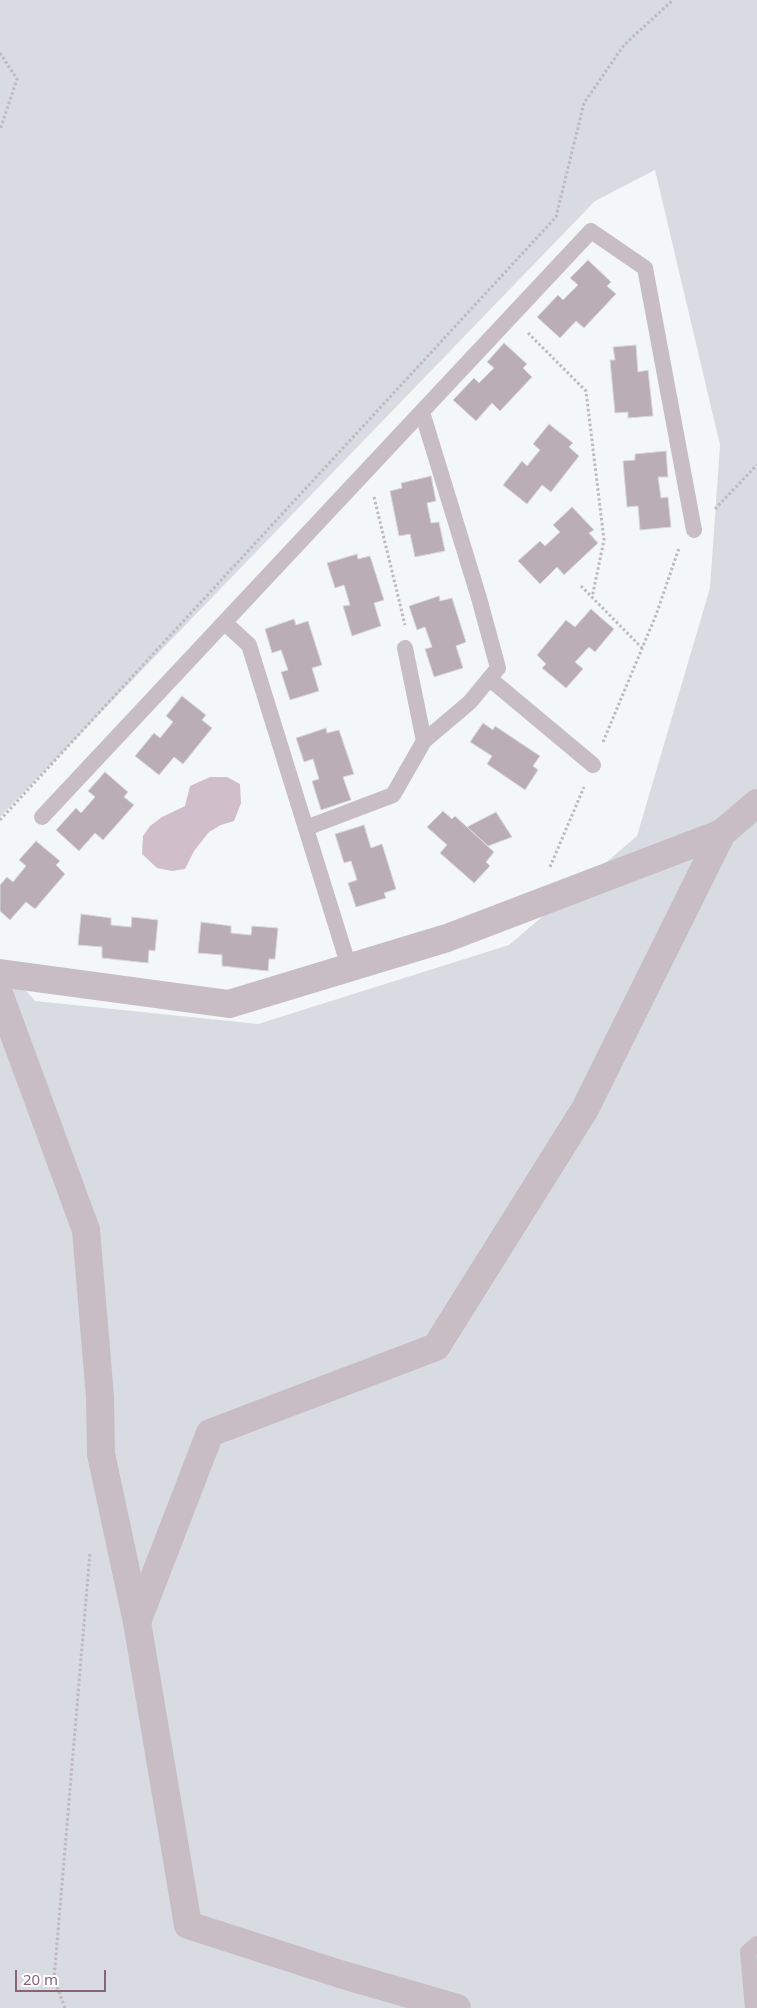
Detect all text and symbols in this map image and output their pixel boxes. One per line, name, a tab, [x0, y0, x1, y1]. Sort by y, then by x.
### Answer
scale bar	[18, 1960, 109, 1992]
text: 20 m	[23, 1969, 58, 1989]

